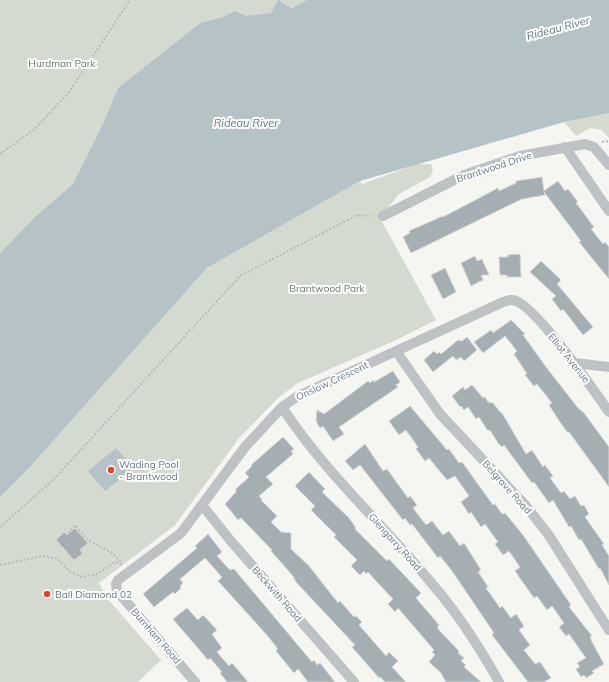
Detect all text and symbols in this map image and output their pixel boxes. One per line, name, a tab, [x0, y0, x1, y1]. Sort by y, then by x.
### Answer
water label: Rideau River	[525, 13, 592, 43]
park label: Hurdman Park	[28, 57, 96, 70]
water label: Rideau River	[214, 116, 279, 130]
street label: Brantwood Drive	[455, 149, 533, 185]
park label: Brantwood Park	[289, 282, 366, 295]
street label: Elliot Avenue	[545, 331, 593, 385]
street label: Onslow Crescent	[294, 358, 371, 403]
street label: Belgrave Road	[479, 457, 535, 517]
place label: Wading Pool - Brantwood	[119, 458, 179, 483]
marker: Wading Pool - Brantwood	[106, 465, 116, 475]
street label: Glengarry Road	[366, 511, 424, 573]
street label: Beckwith Road	[249, 563, 305, 625]
place label: Ball Diamond 02	[55, 588, 132, 601]
marker: Ball Diamond 02	[42, 589, 52, 599]
street label: Burnham Road	[128, 605, 184, 667]

